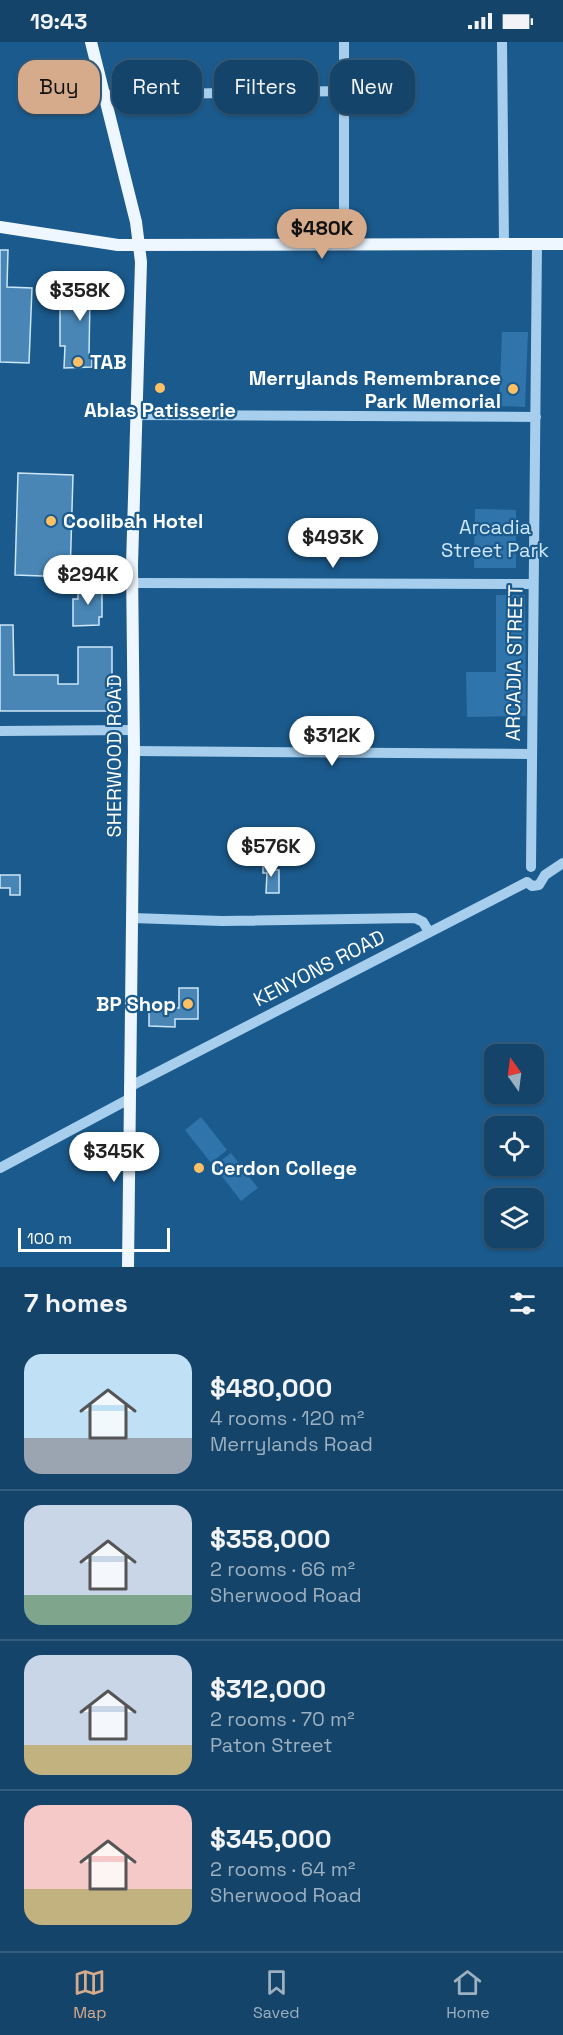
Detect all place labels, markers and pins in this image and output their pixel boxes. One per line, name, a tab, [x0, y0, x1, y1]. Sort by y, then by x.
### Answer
pin: $480K	[280, 209, 364, 260]
pin: $358K	[38, 271, 122, 322]
place label: TAB	[90, 349, 126, 375]
marker: TAB	[71, 355, 85, 369]
place label: Merrylands Remembrance Park Memorial	[249, 365, 501, 414]
marker: Ablas Patisserie	[153, 381, 167, 395]
marker: Merrylands Remembrance Park Memorial	[506, 382, 520, 396]
place label: Ablas Patisserie	[84, 397, 236, 423]
place label: Coolibah Hotel	[63, 508, 203, 534]
marker: Coolibah Hotel	[44, 514, 58, 528]
pin: $493K	[291, 518, 375, 569]
pin: $294K	[46, 555, 130, 606]
pin: $312K	[290, 716, 374, 767]
pin: $576K	[229, 827, 313, 878]
place label: BP Shop	[96, 991, 176, 1017]
marker: BP Shop	[181, 997, 195, 1011]
pin: $345K	[72, 1132, 156, 1183]
place label: Cerdon College	[211, 1155, 357, 1181]
marker: Cerdon College	[192, 1161, 206, 1175]

